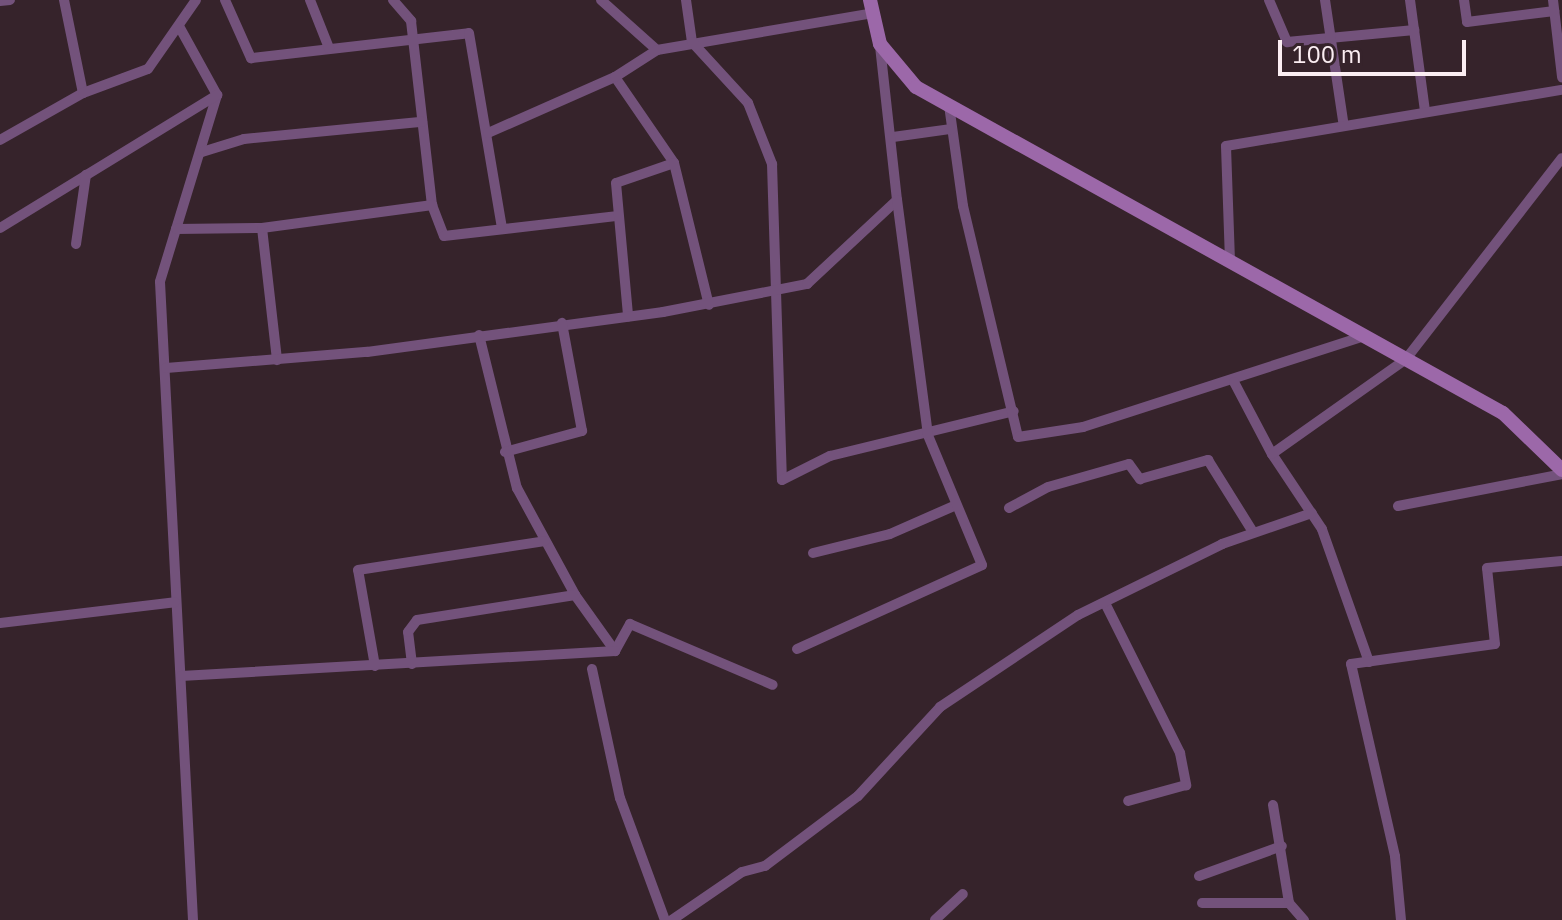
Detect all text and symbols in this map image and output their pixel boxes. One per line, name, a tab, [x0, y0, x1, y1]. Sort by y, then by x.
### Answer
scale bar	[1282, 24, 1470, 74]
text: 100 m	[1292, 38, 1362, 70]

